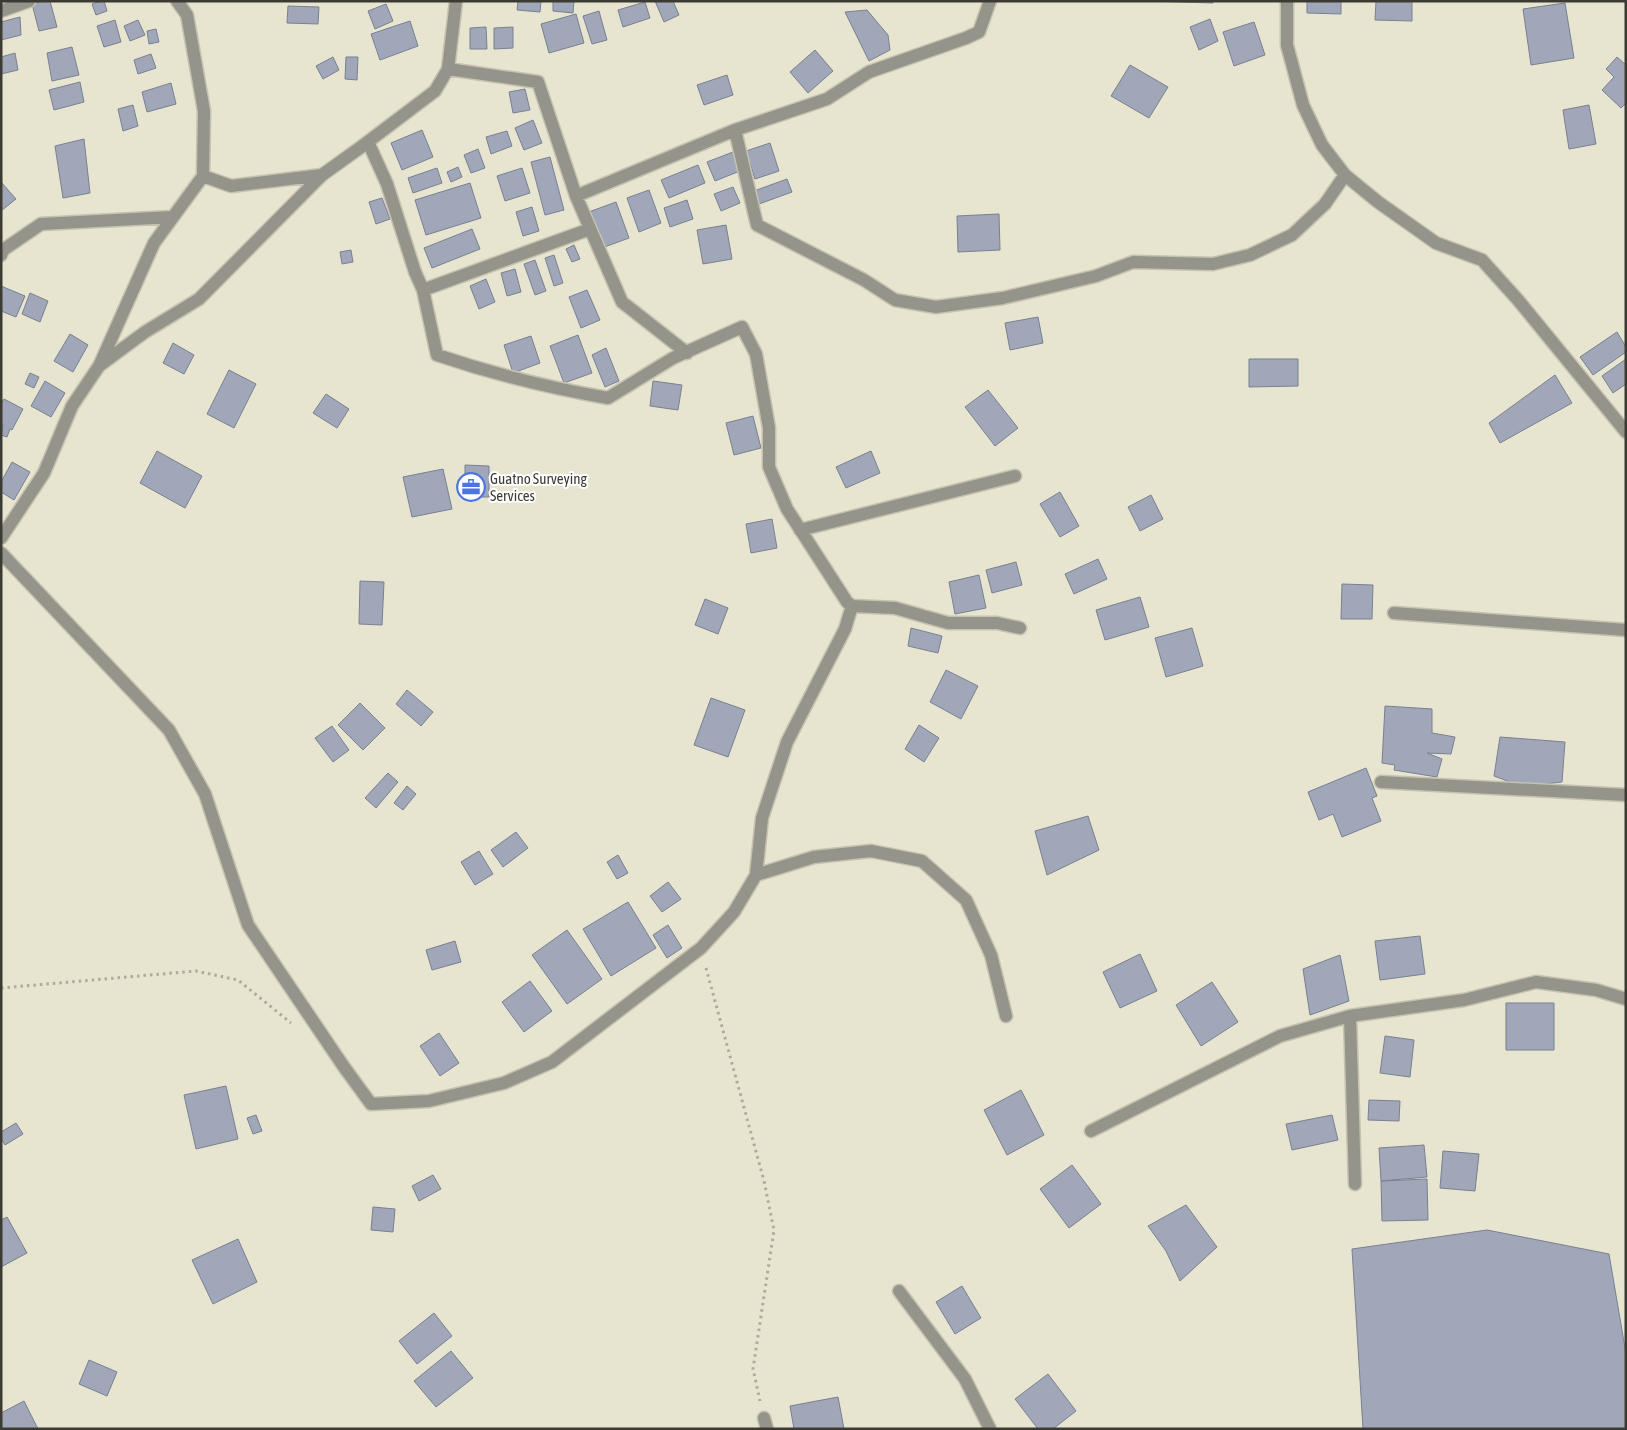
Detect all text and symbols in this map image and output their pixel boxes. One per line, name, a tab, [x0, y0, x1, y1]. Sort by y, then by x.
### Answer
place label: Guatno Surveying Services	[490, 470, 587, 504]
office icon: Guatno Surveying Services	[456, 472, 486, 502]

